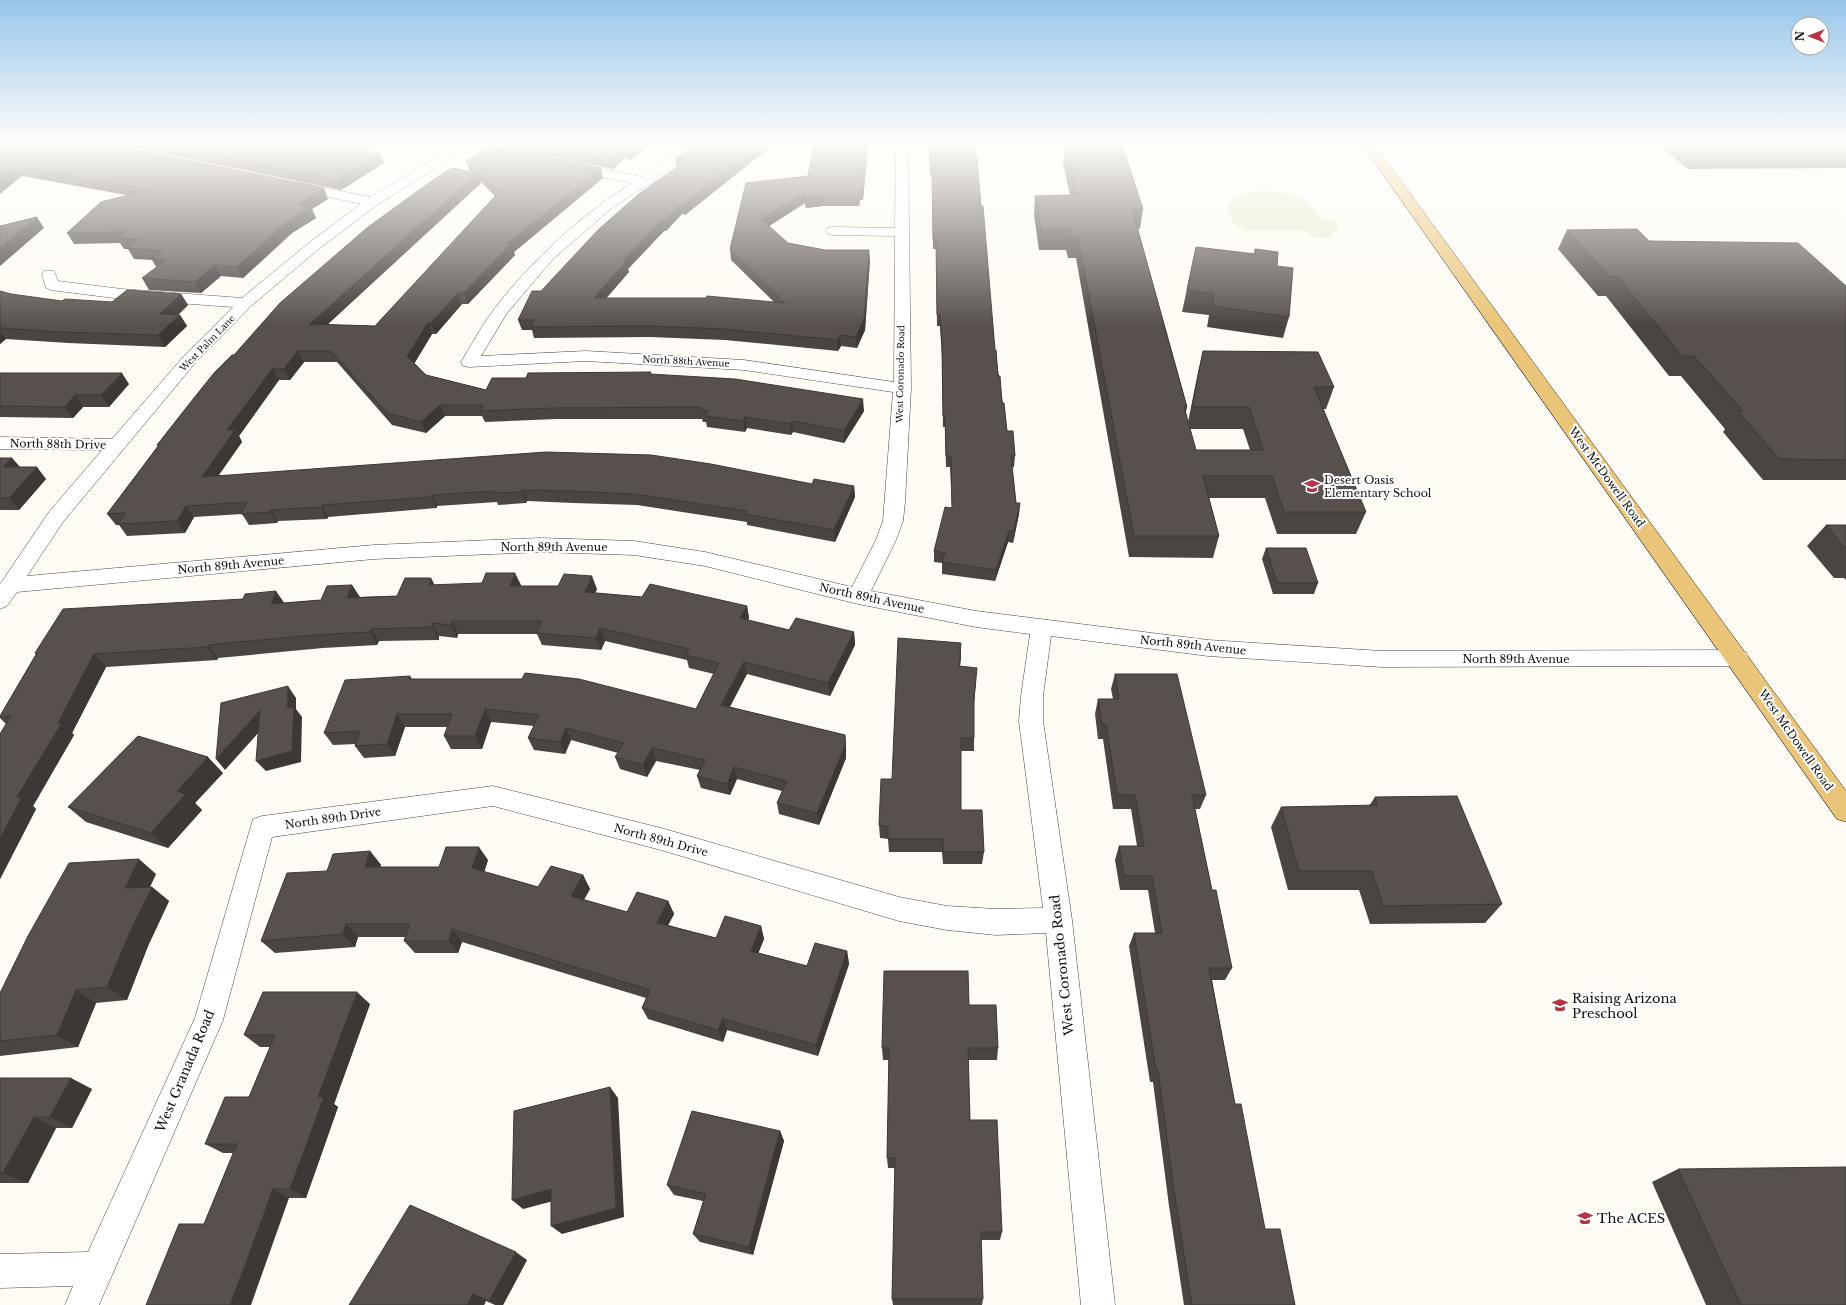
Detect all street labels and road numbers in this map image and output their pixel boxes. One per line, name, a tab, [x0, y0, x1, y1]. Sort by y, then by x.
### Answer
street label: West Palm Lane	[177, 312, 237, 374]
street label: West Coronado Road	[894, 325, 906, 424]
street label: North 88th Avenue	[642, 353, 730, 369]
street label: West McDowell Road	[1565, 424, 1648, 530]
street label: North 88th Drive	[10, 436, 106, 452]
street label: North 89th Avenue	[501, 540, 607, 554]
street label: North 89th Avenue	[177, 553, 285, 577]
street label: North 89th Avenue	[818, 580, 926, 616]
street label: North 89th Avenue	[1139, 632, 1247, 658]
street label: North 89th Avenue	[1463, 652, 1569, 666]
street label: West McDowell Road	[1755, 686, 1836, 794]
street label: North 89th Drive	[284, 804, 382, 832]
street label: North 89th Drive	[612, 821, 710, 859]
street label: West Coronado Road	[1046, 894, 1078, 1037]
street label: West Granada Road	[151, 1007, 219, 1136]

